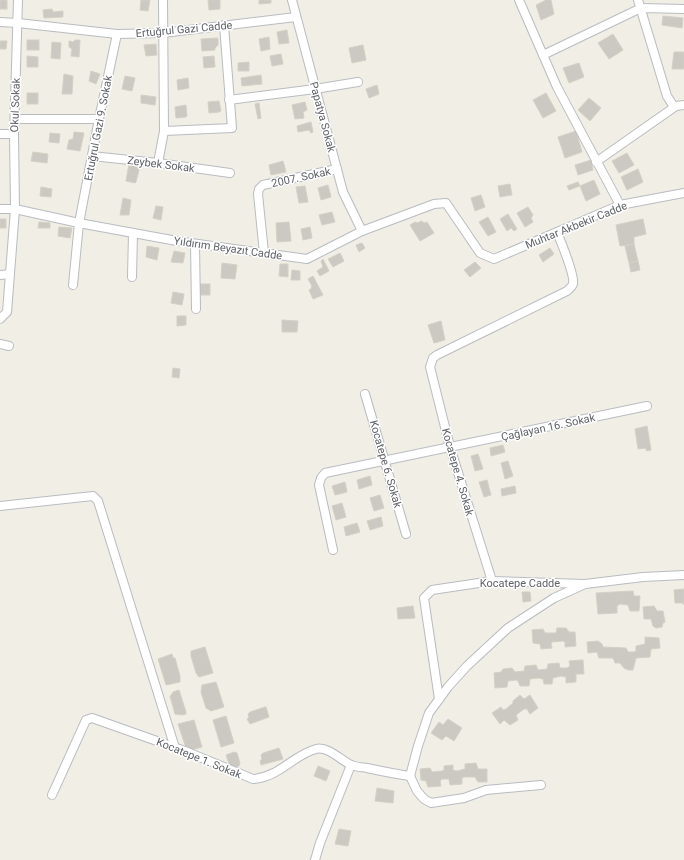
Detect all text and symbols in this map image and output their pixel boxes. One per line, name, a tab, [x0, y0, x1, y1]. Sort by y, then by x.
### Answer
street label: Ertuğrul Gazi Cadde	[135, 19, 233, 40]
street label: Ertuğrul Gazi 9. Sokak	[82, 74, 115, 182]
street label: Okul Sokak	[8, 77, 23, 133]
street label: Papatya Sokak	[307, 80, 338, 154]
street label: Zeybek Sokak	[127, 154, 196, 175]
street label: 2007. Sokak	[270, 165, 332, 190]
street label: Muhtar Akbekir Cadde	[523, 199, 629, 252]
street label: Yıldırım Beyazıt Cadde	[173, 234, 283, 263]
street label: Çağlayan 16. Sokak	[500, 411, 597, 444]
street label: Kocatepe 6. Sokak	[367, 419, 404, 510]
street label: Kocatepe 4. Sokak	[439, 427, 476, 518]
street label: Kocatepe Cadde	[480, 577, 560, 590]
street label: Kocatepe 1. Sokak	[154, 735, 244, 782]

